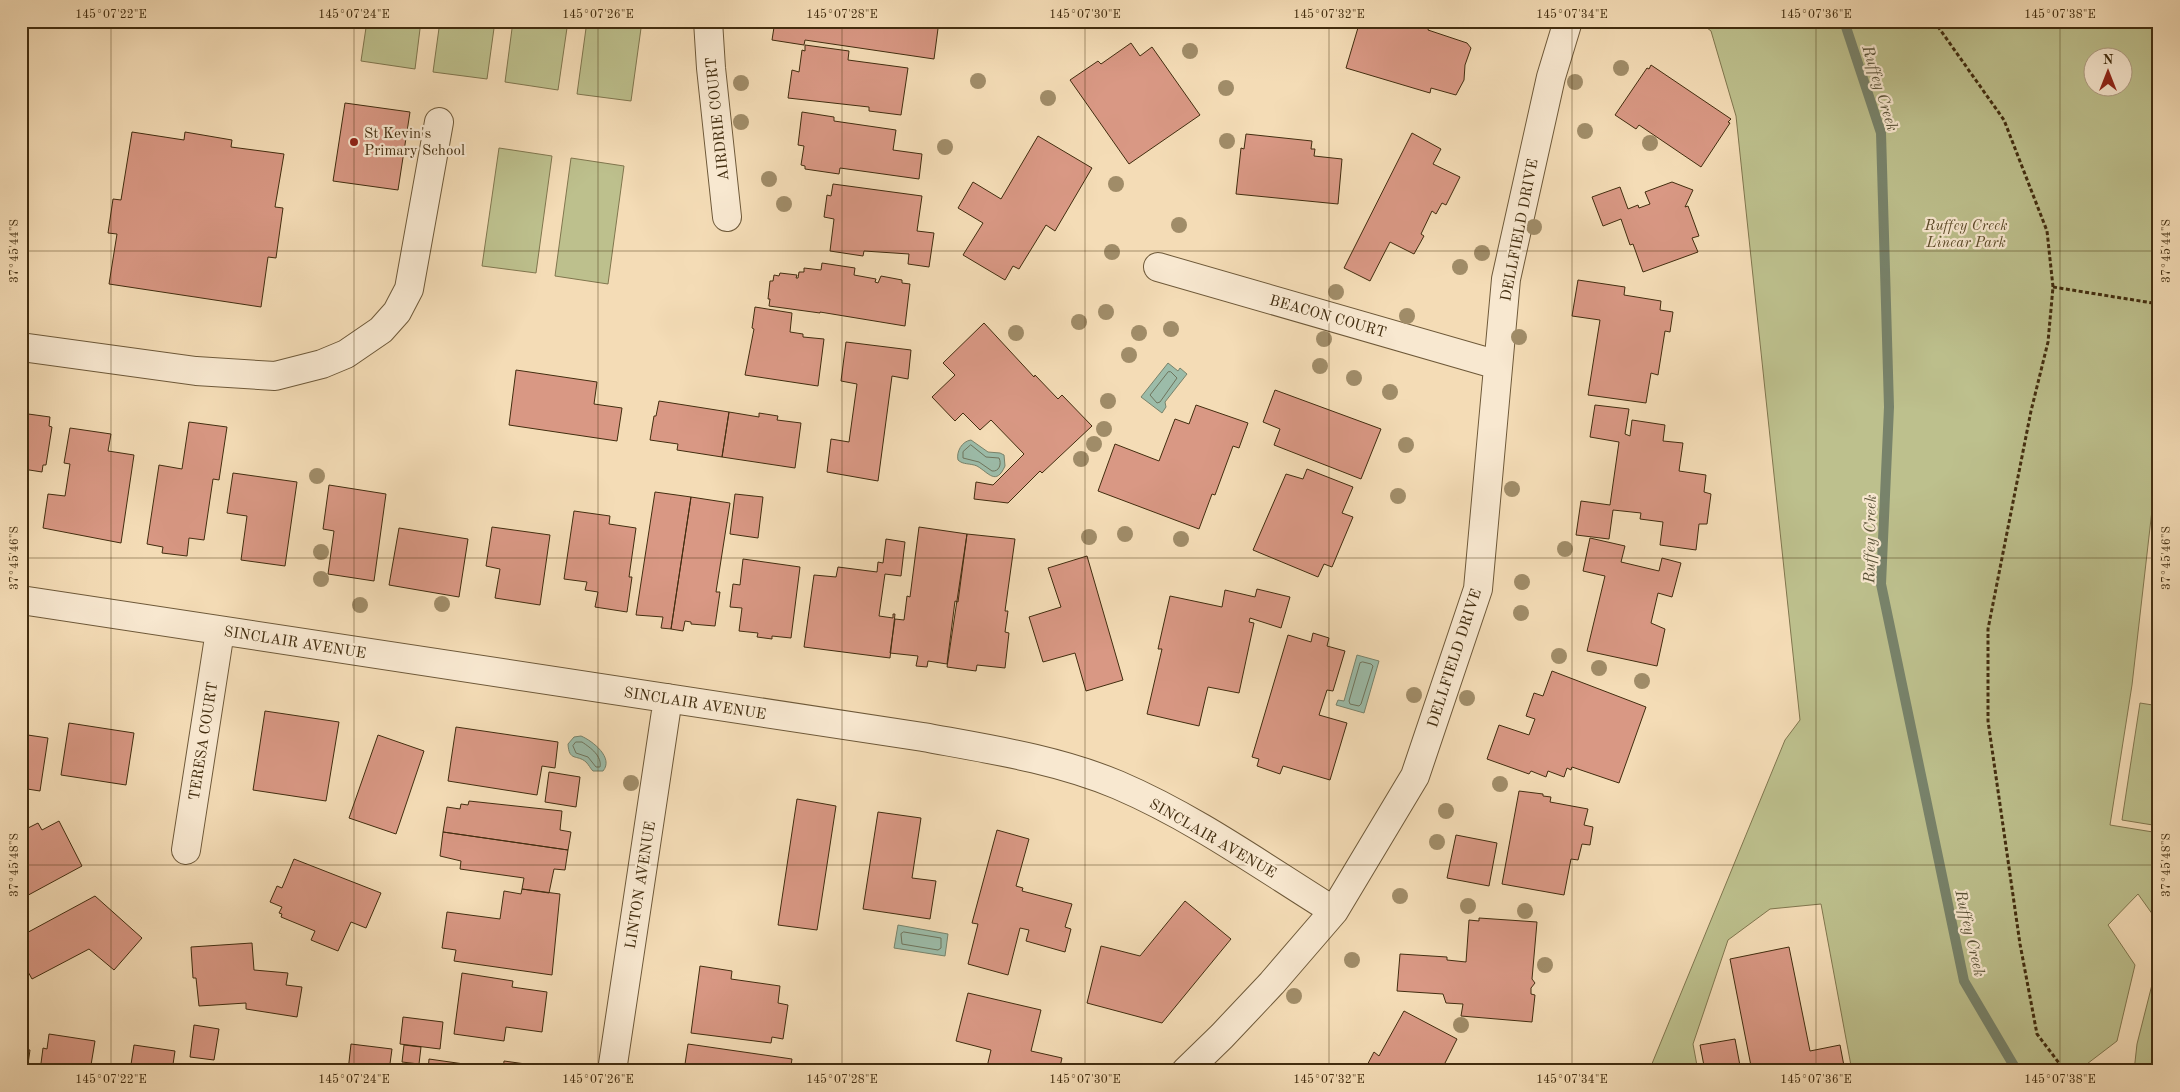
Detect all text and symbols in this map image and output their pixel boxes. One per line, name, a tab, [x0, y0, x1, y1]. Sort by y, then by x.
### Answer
text: 145°07'22"E	[75, 8, 147, 21]
text: 145°07'24"E	[318, 8, 390, 21]
text: 145°07'26"E	[562, 8, 634, 21]
text: 145°07'28"E	[806, 8, 878, 21]
text: 145°07'30"E	[1049, 8, 1121, 21]
text: 145°07'32"E	[1293, 8, 1365, 21]
text: 145°07'34"E	[1536, 8, 1608, 21]
text: 145°07'36"E	[1780, 8, 1852, 21]
text: 145°07'38"E	[2024, 8, 2096, 21]
water label: Ruffey Creek	[1858, 43, 1900, 133]
north arrow	[2082, 48, 2132, 98]
text: N	[2103, 53, 2114, 67]
street label: AIRDRIE COURT	[705, 56, 732, 181]
place label: St Kevin's Primary School	[364, 127, 465, 159]
marker: St Kevin's Primary School	[348, 136, 360, 148]
street label: DELLFIELD DRIVE	[1499, 158, 1542, 303]
text: 37°45'44"S	[8, 219, 21, 283]
park label: Ruffey Creek Linear Park	[1923, 219, 2008, 251]
text: 37°45'44"S	[2160, 219, 2173, 283]
street label: BEACON COURT	[1267, 294, 1388, 341]
water label: Ruffey Creek	[1862, 494, 1880, 585]
text: 37°45'46"S	[8, 526, 21, 590]
text: 37°45'46"S	[2160, 526, 2173, 590]
street label: DELLFIELD DRIVE	[1426, 587, 1485, 730]
street label: SINCLAIR AVENUE	[223, 625, 367, 662]
street label: TERESA COURT	[188, 681, 221, 802]
street label: SINCLAIR AVENUE	[623, 686, 767, 723]
street label: SINCLAIR AVENUE	[1146, 797, 1278, 882]
street label: LINTON AVENUE	[624, 820, 659, 950]
text: 37°45'48"S	[8, 833, 21, 897]
text: 37°45'48"S	[2160, 833, 2173, 897]
water label: Ruffey Creek	[1951, 887, 1987, 979]
text: 145°07'22"E	[75, 1073, 147, 1086]
text: 145°07'24"E	[318, 1073, 390, 1086]
text: 145°07'26"E	[562, 1073, 634, 1086]
text: 145°07'28"E	[806, 1073, 878, 1086]
text: 145°07'30"E	[1049, 1073, 1121, 1086]
text: 145°07'32"E	[1293, 1073, 1365, 1086]
text: 145°07'34"E	[1536, 1073, 1608, 1086]
text: 145°07'36"E	[1780, 1073, 1852, 1086]
text: 145°07'38"E	[2024, 1073, 2096, 1086]

